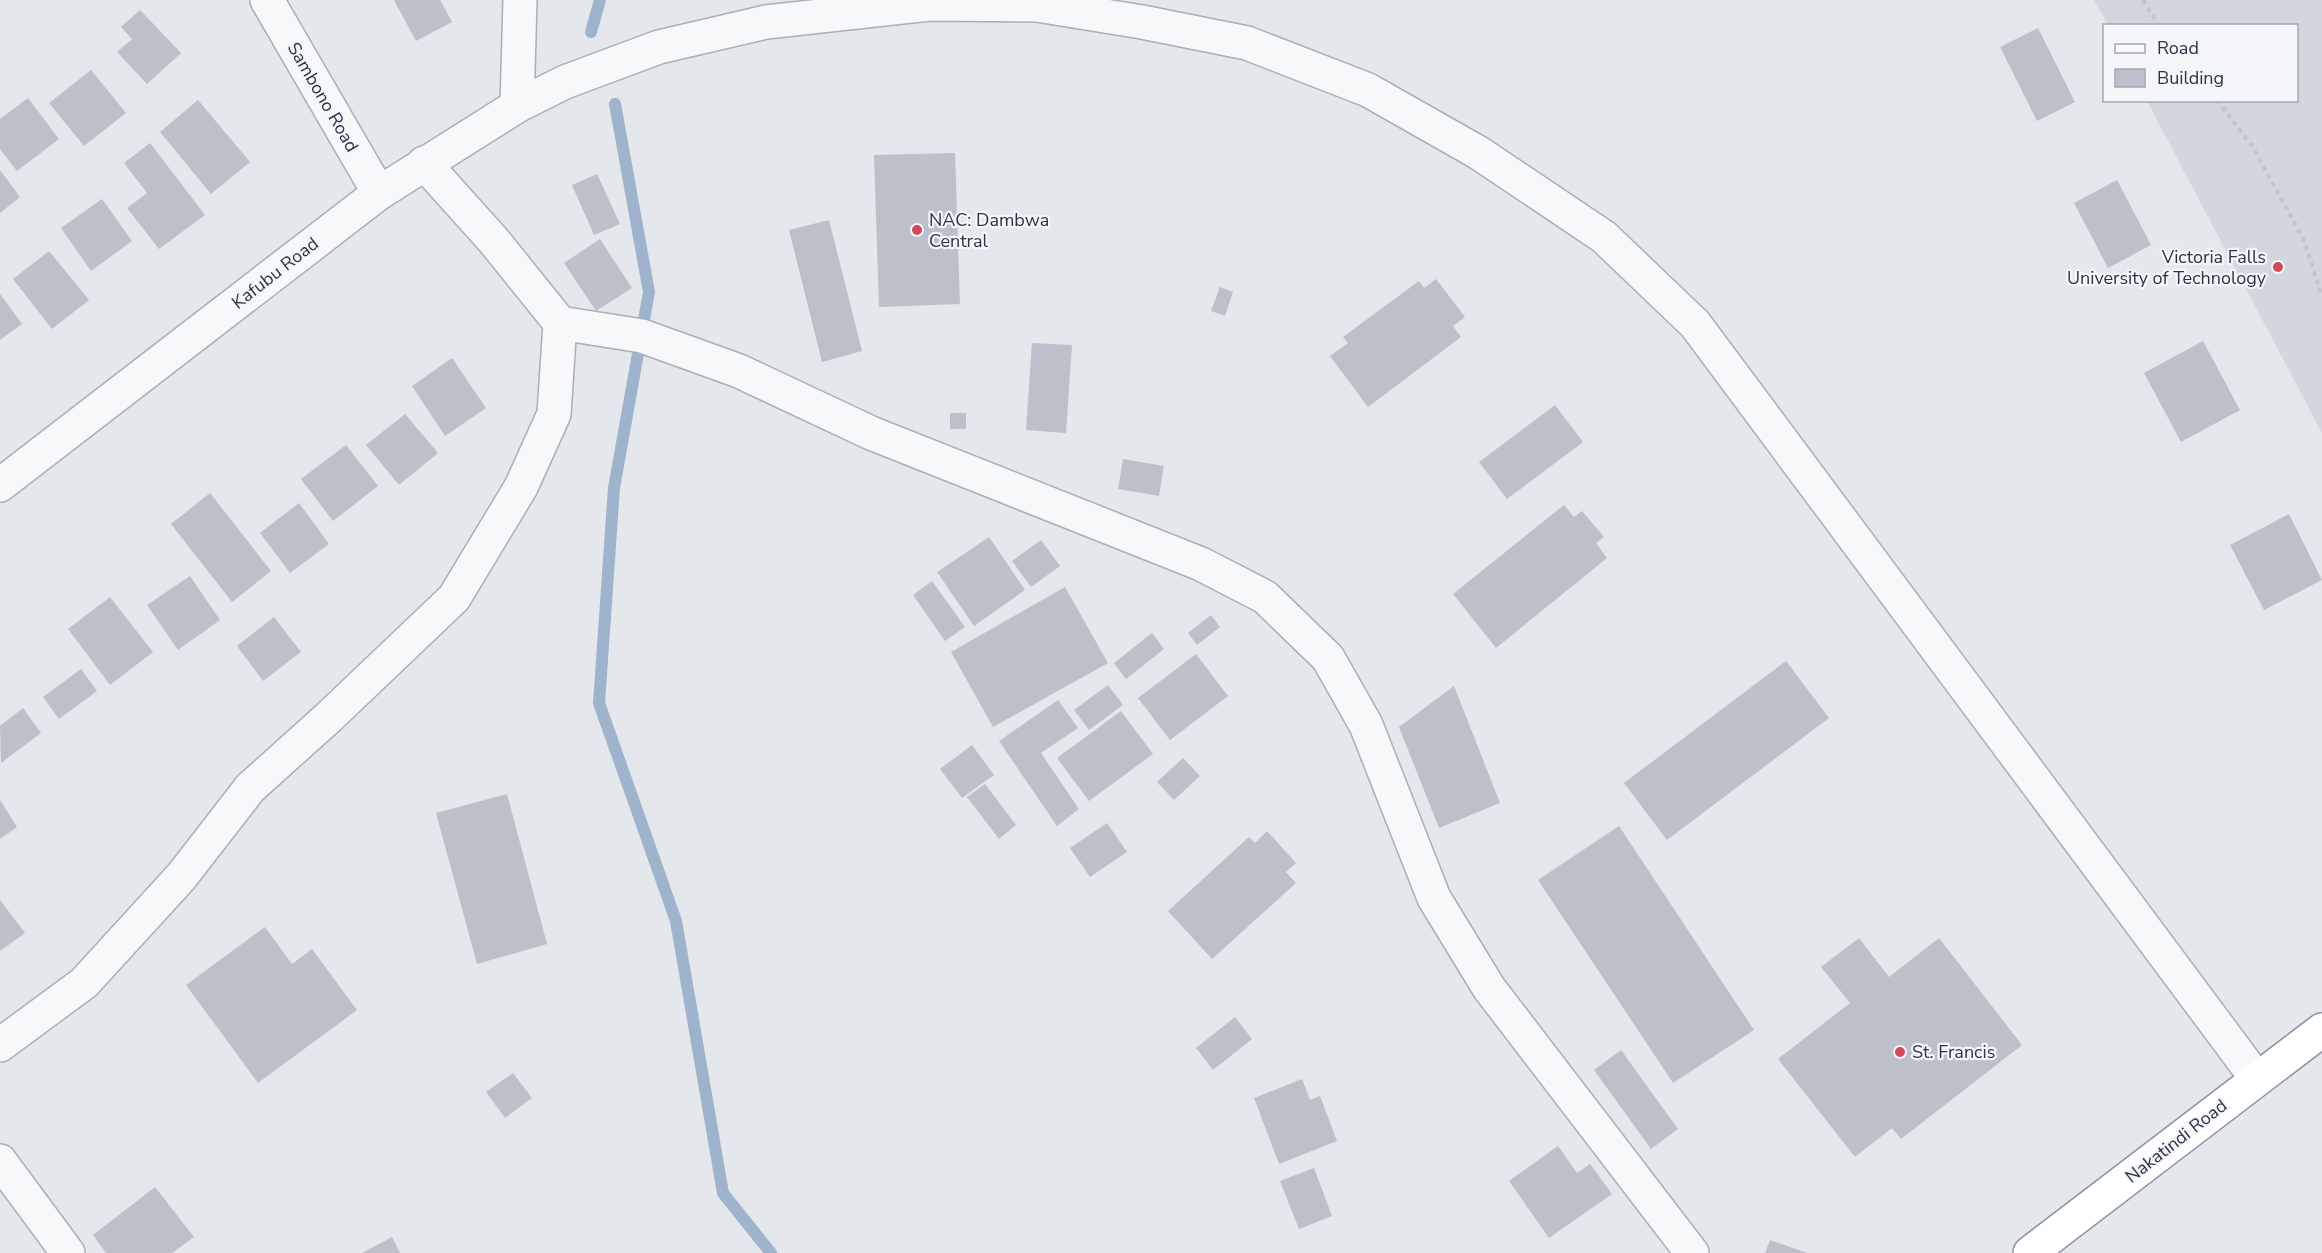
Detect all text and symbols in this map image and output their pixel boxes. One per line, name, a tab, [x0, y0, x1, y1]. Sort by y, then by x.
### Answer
legend	[2103, 24, 2298, 102]
text: Road	[2157, 36, 2199, 60]
street label: Sambono Road	[282, 38, 364, 156]
text: Building	[2157, 66, 2224, 90]
place label: NAC: Dambwa Central	[929, 208, 1049, 253]
marker: NAC: Dambwa Central	[910, 223, 924, 237]
street label: Kafubu Road	[227, 232, 323, 314]
place label: Victoria Falls University of Technology	[2067, 245, 2267, 290]
marker: Victoria Falls University of Technology	[2271, 260, 2285, 274]
place label: St. Francis	[1912, 1040, 1995, 1064]
marker: St. Francis	[1893, 1045, 1907, 1059]
street label: Nakatindi Road	[2120, 1094, 2232, 1188]

